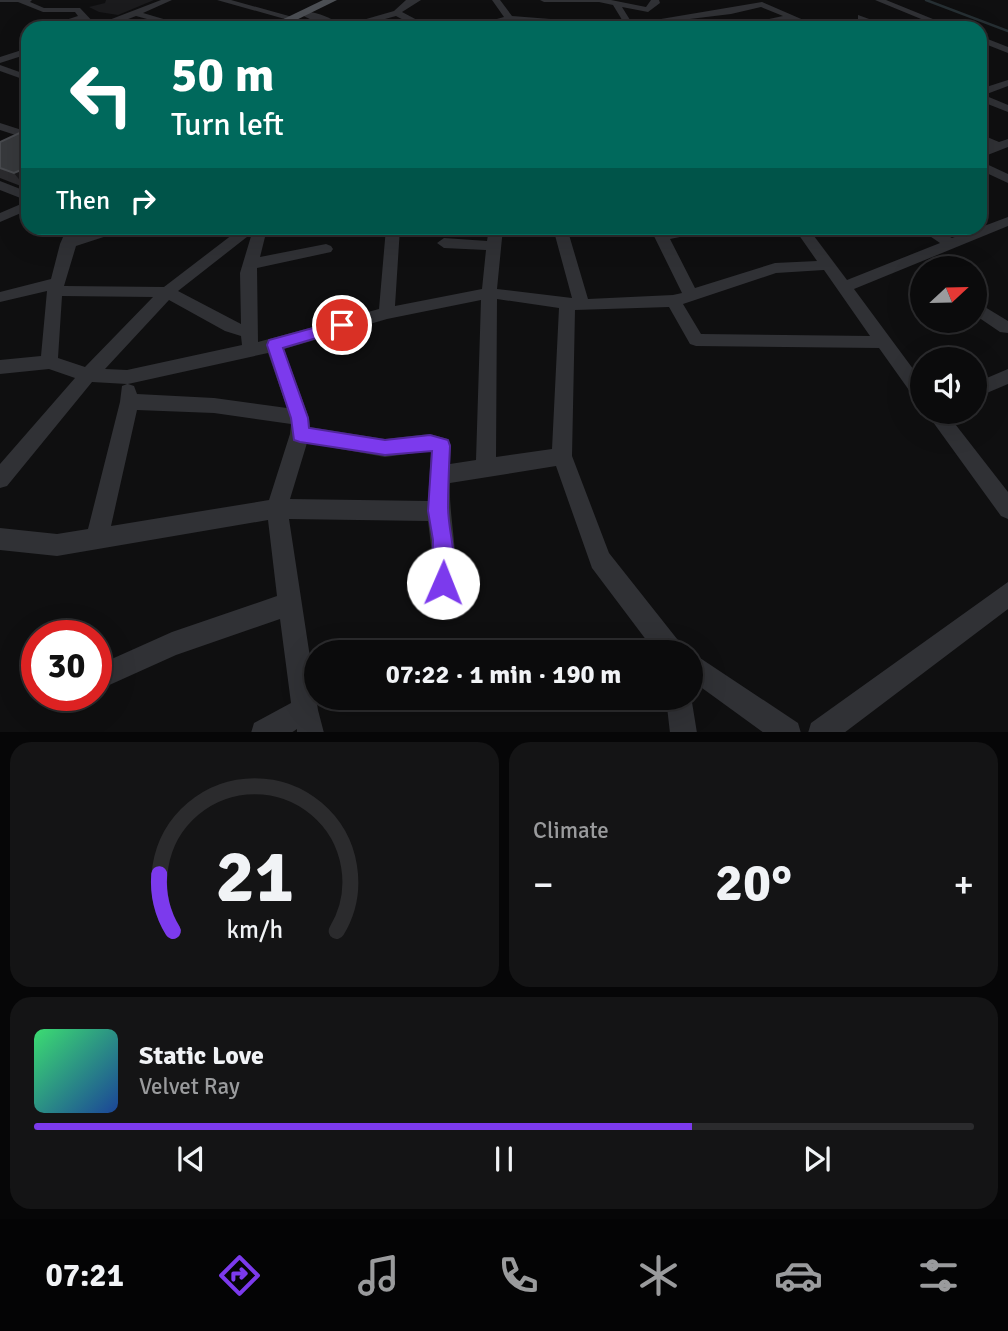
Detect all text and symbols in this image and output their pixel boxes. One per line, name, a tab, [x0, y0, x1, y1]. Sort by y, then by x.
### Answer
text: 50 m	[171, 45, 274, 105]
icon: left	[56, 49, 147, 140]
text: Turn left	[171, 105, 284, 144]
icon: right	[124, 182, 162, 220]
text: Then	[56, 185, 110, 217]
north arrow	[910, 256, 987, 332]
map controls	[910, 256, 987, 424]
pin	[312, 295, 372, 355]
icon: arrive	[323, 306, 361, 344]
button: sound	[910, 347, 987, 424]
position arrow	[406, 546, 480, 620]
speed limit sign: 30	[21, 620, 112, 711]
text: 07:22 · 1 min · 190 m	[386, 659, 621, 691]
text: Climate	[533, 816, 609, 845]
text: 21	[215, 833, 294, 922]
text: 20°	[715, 851, 792, 915]
text: −	[533, 861, 554, 908]
text: +	[953, 861, 974, 908]
text: km/h	[226, 913, 283, 944]
text: Static Love	[139, 1040, 264, 1072]
text: Velvet Ray	[139, 1072, 240, 1101]
icon: previous	[172, 1140, 210, 1178]
icon: pause	[485, 1140, 523, 1178]
icon: next	[798, 1140, 836, 1178]
icon: directions	[215, 1251, 264, 1300]
icon: music	[354, 1251, 403, 1300]
icon: phone	[494, 1251, 543, 1300]
icon: climate	[634, 1251, 683, 1300]
icon: car	[774, 1251, 823, 1300]
icon: filters	[914, 1251, 963, 1300]
text: 07:21	[45, 1256, 124, 1295]

